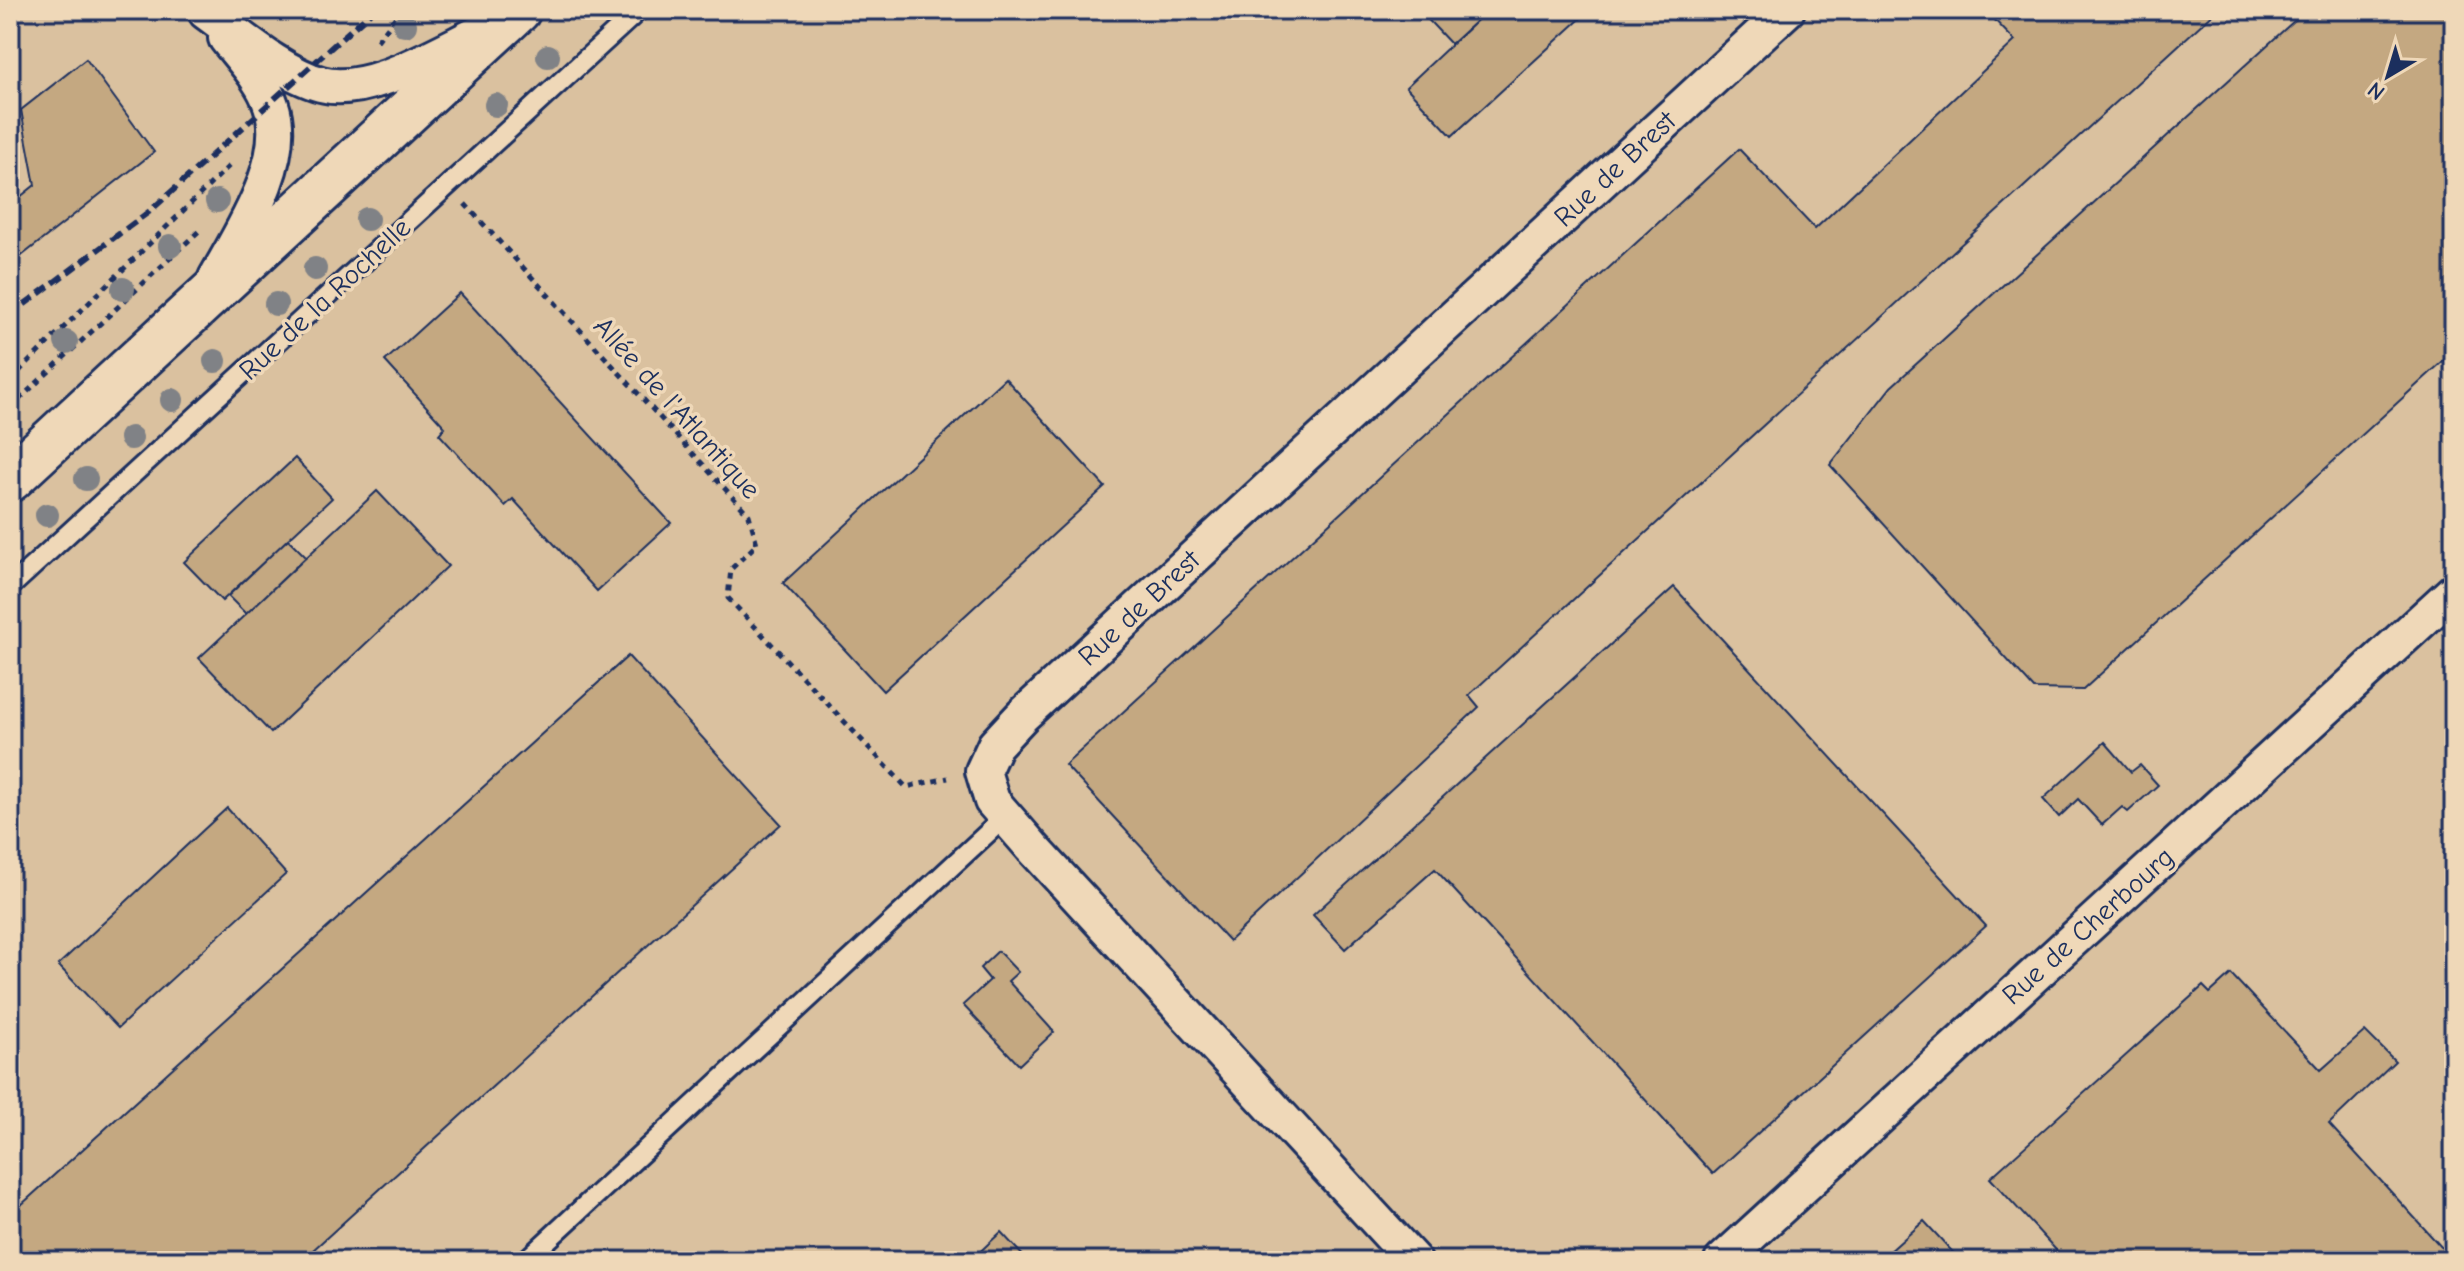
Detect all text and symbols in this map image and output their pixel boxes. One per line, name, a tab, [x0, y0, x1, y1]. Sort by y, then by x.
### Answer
north arrow	[2348, 36, 2428, 116]
text: N	[2363, 76, 2390, 106]
street label: Rue de Brest	[1548, 104, 1683, 233]
street label: Rue de la Rochelle	[233, 211, 417, 387]
street label: Allée de l'Atlantique	[587, 311, 767, 505]
street label: Rue de Brest	[1072, 543, 1207, 672]
street label: Rue de Cherbourg	[1996, 841, 2180, 1011]

